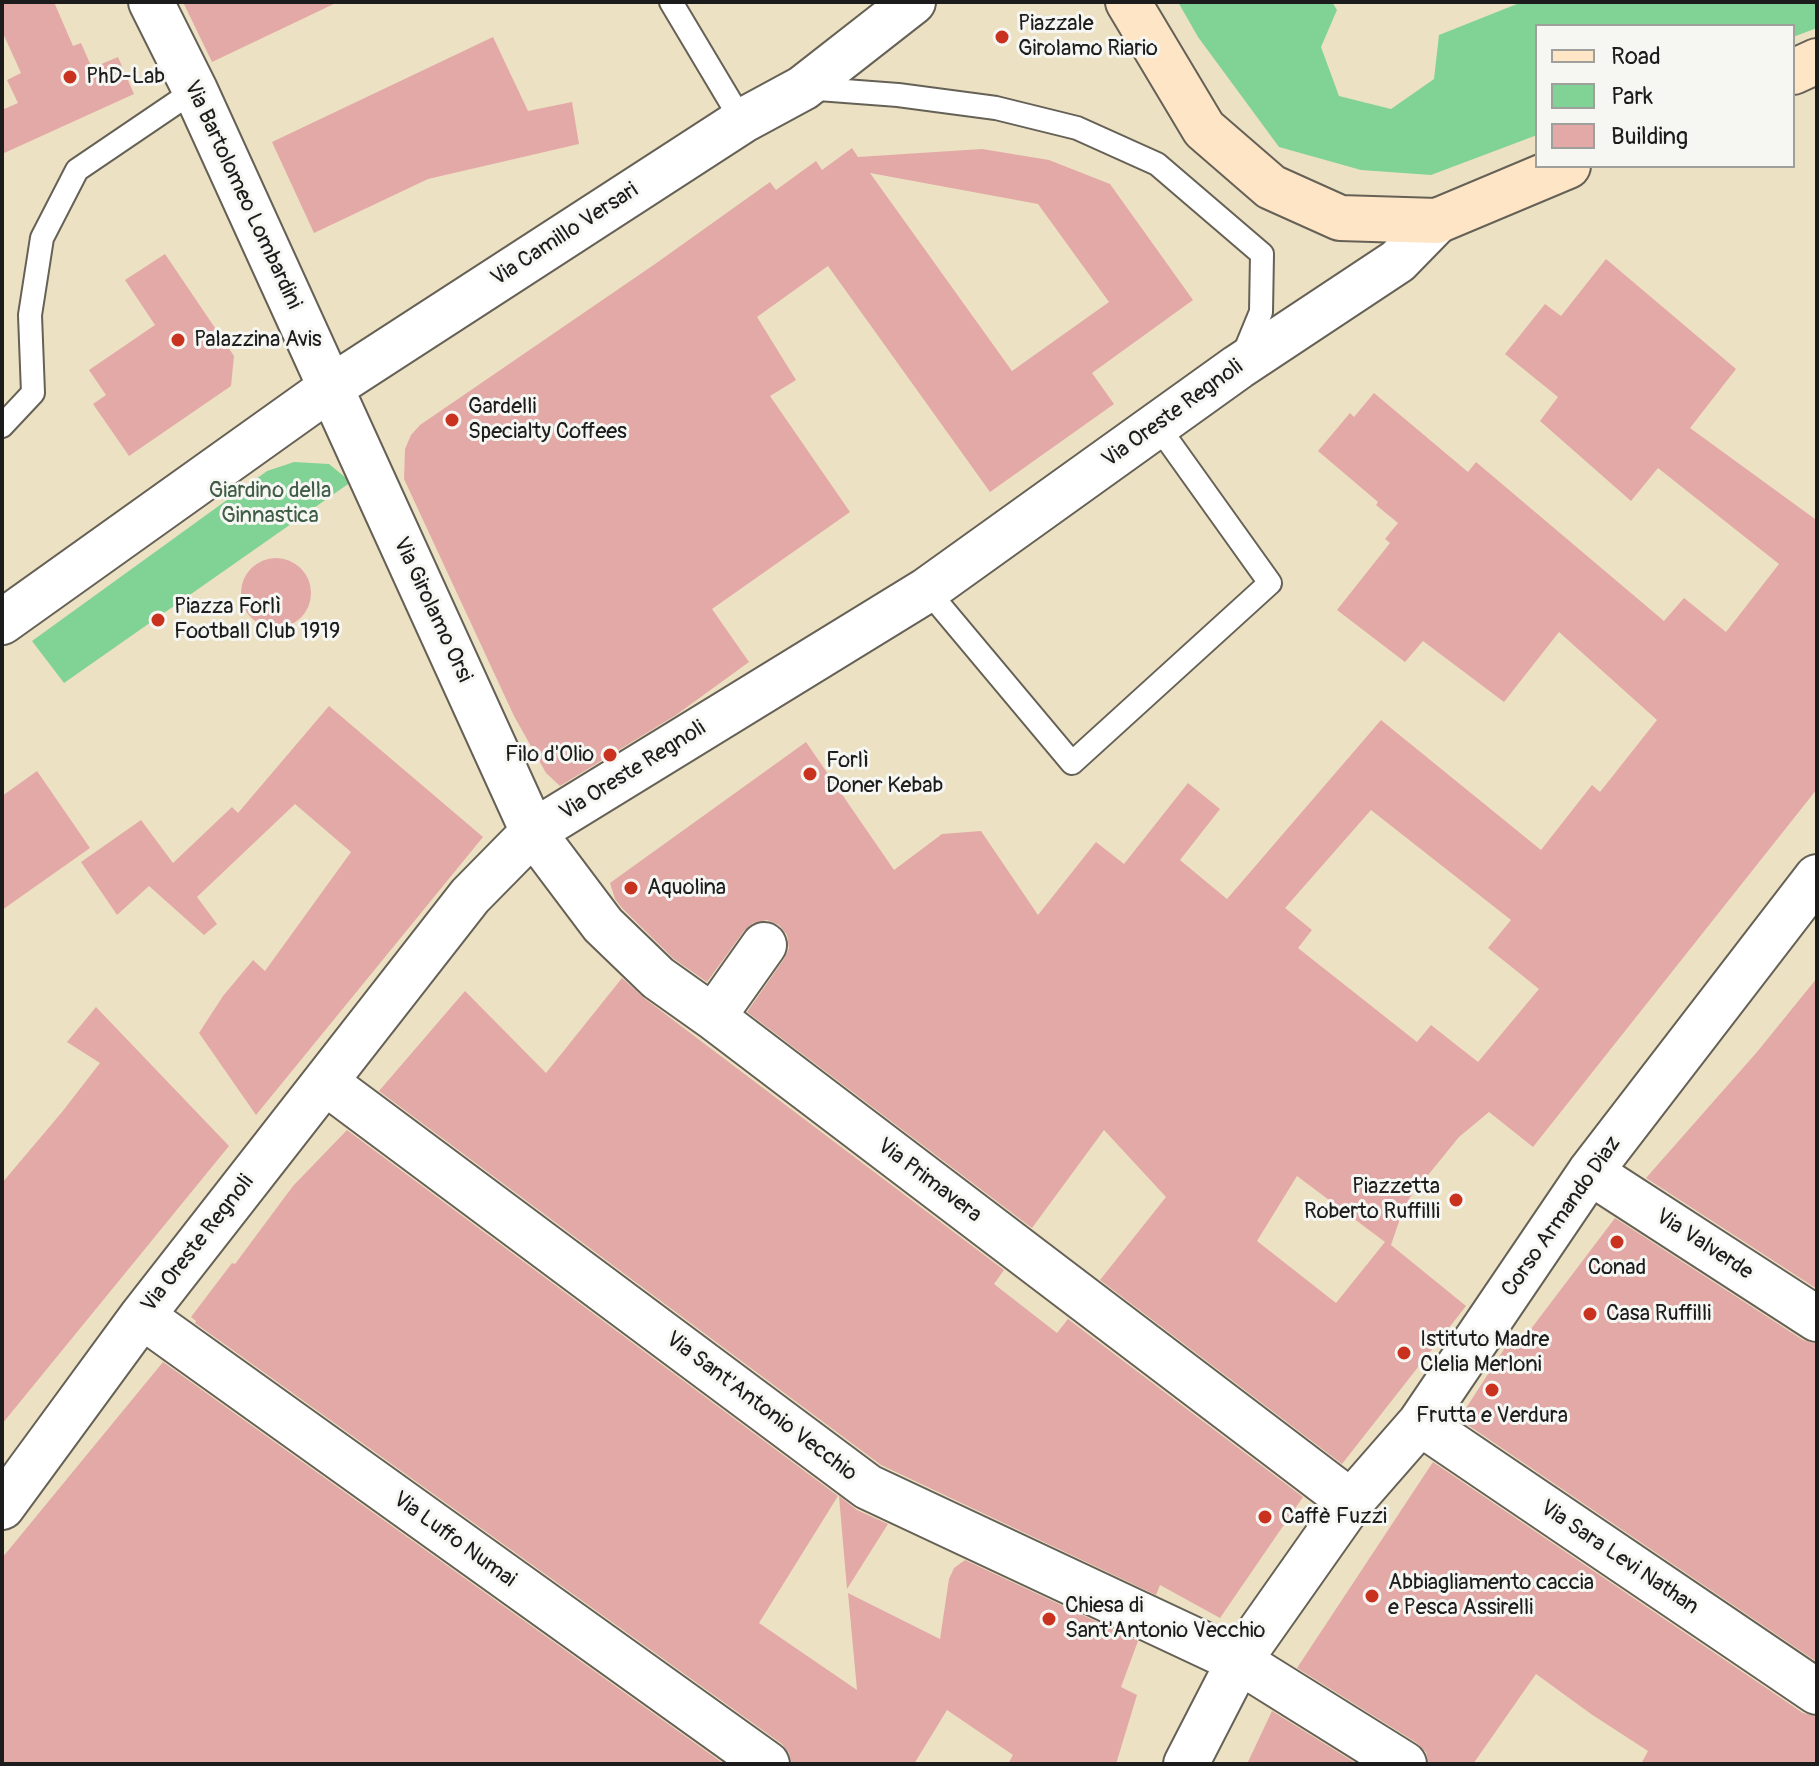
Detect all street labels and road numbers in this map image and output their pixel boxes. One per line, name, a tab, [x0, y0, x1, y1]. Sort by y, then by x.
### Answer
street label: Via Bartolomeo Lombardini	[177, 77, 307, 313]
street label: Via Camillo Versari	[486, 178, 644, 292]
street label: Via Oreste Regnoli	[1098, 354, 1248, 474]
street label: Via Girolamo Orsi	[387, 533, 477, 687]
street label: Via Oreste Regnoli	[555, 716, 711, 826]
street label: Corso Armando Diaz	[1497, 1132, 1627, 1302]
street label: Via Primavera	[872, 1133, 986, 1229]
street label: Via Oreste Regnoli	[136, 1170, 260, 1318]
street label: Via Valverde	[1650, 1204, 1758, 1286]
street label: Via Sant'Antonio Vecchio	[660, 1326, 862, 1488]
street label: Via Luffo Numai	[387, 1487, 521, 1593]
street label: Via Sara Levi Nathan	[1535, 1495, 1703, 1621]

